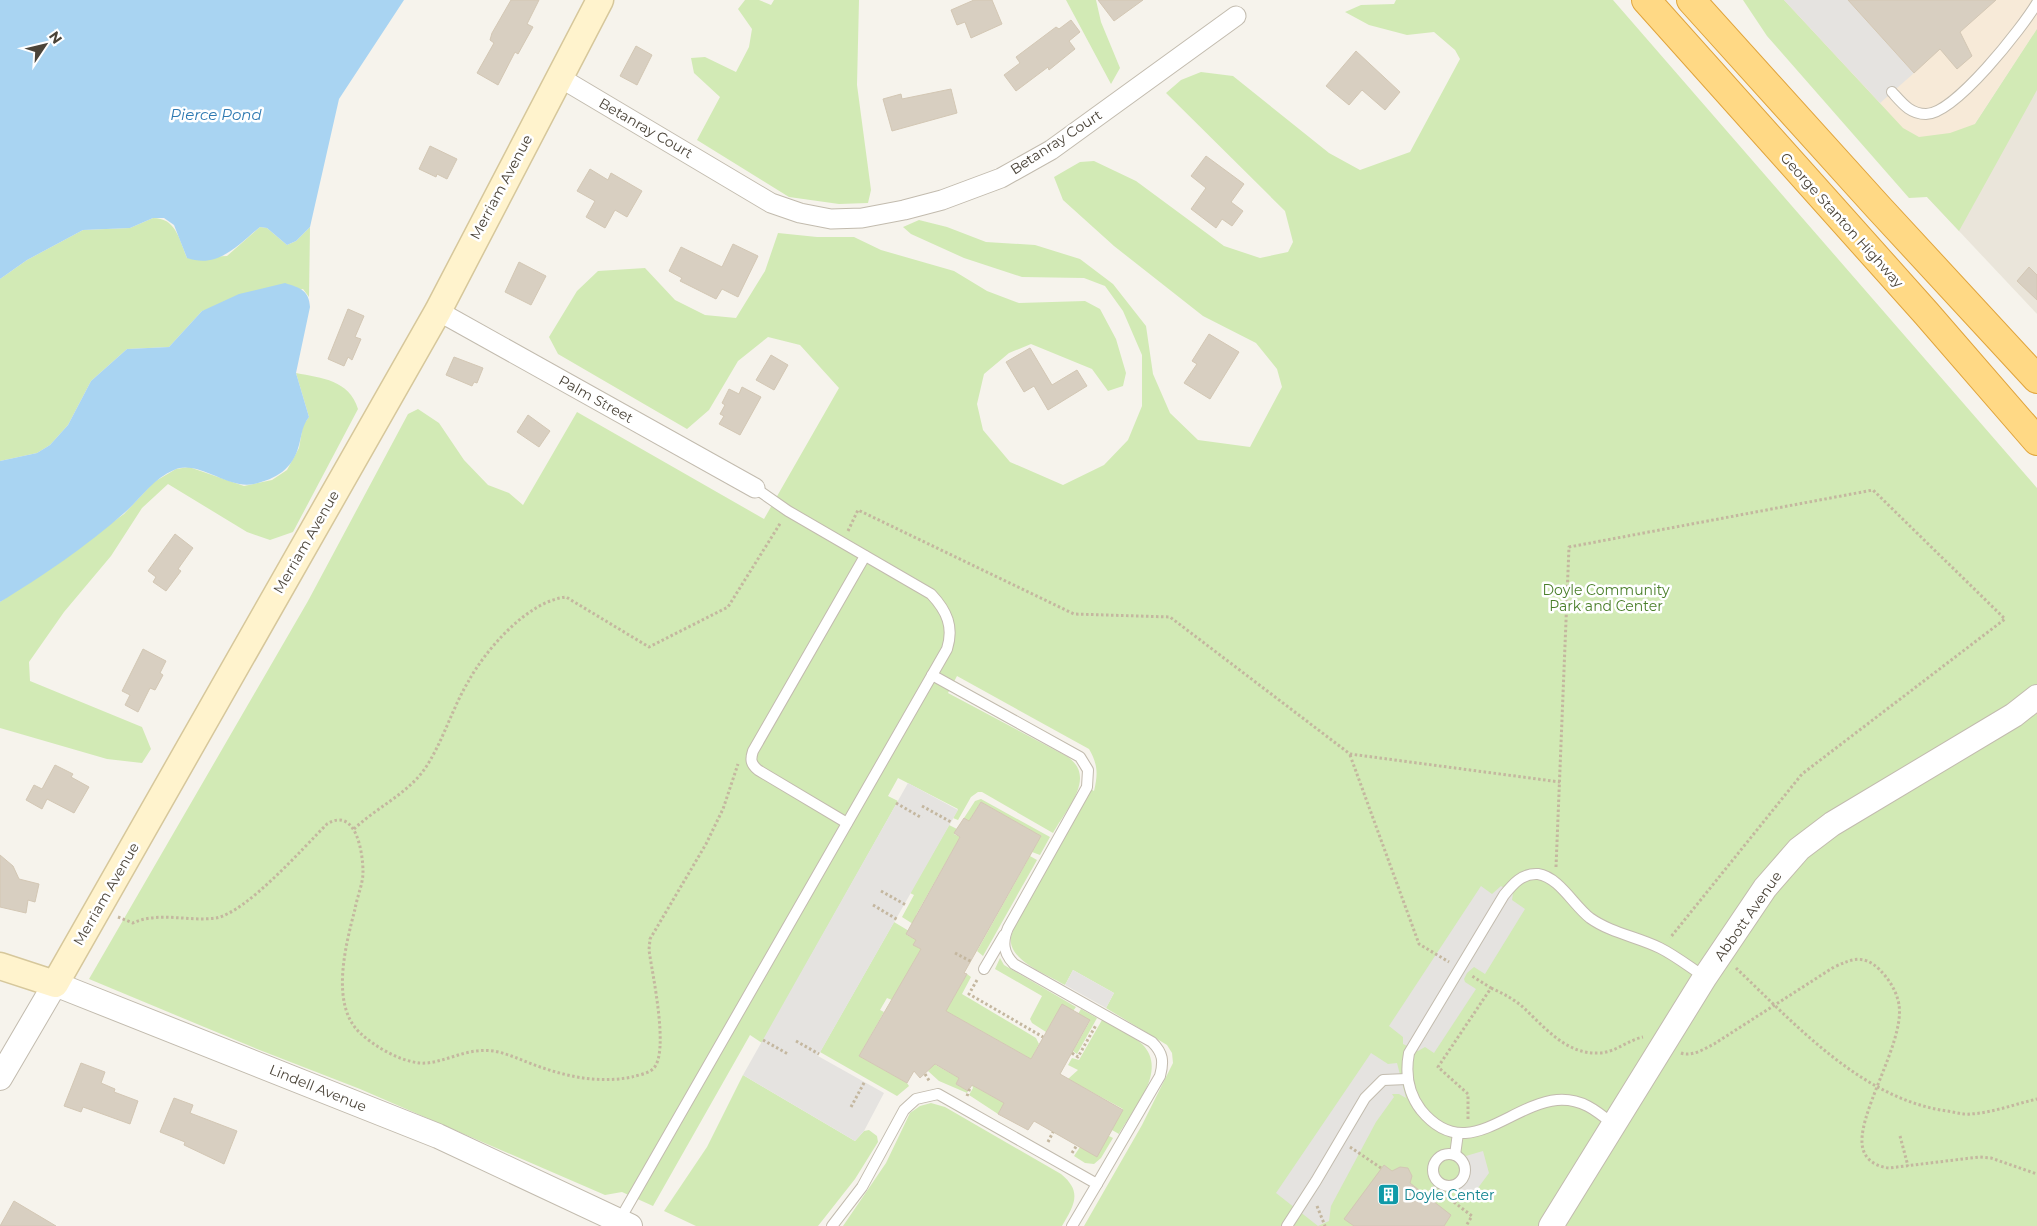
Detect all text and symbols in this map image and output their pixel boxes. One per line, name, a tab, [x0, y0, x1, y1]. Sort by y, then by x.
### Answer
north arrow	[20, 20, 70, 70]
text: N	[45, 28, 66, 47]
street label: Betanray Court	[596, 94, 697, 162]
water label: Pierce Pond	[170, 105, 262, 124]
street label: Betanray Court	[1007, 105, 1106, 178]
street label: Merriam Avenue	[466, 131, 536, 243]
street label: George Stanton Highway	[1776, 149, 1908, 292]
street label: Palm Street	[555, 371, 637, 427]
street label: Merriam Avenue	[269, 487, 343, 597]
park label: Doyle Community Park and Center	[1543, 581, 1670, 615]
street label: Merriam Avenue	[69, 839, 143, 949]
street label: Abbott Avenue	[1710, 868, 1786, 964]
street label: Lindell Avenue	[267, 1060, 369, 1116]
building icon: Doyle Center	[1376, 1183, 1400, 1207]
place label: Doyle Center	[1404, 1186, 1495, 1204]

